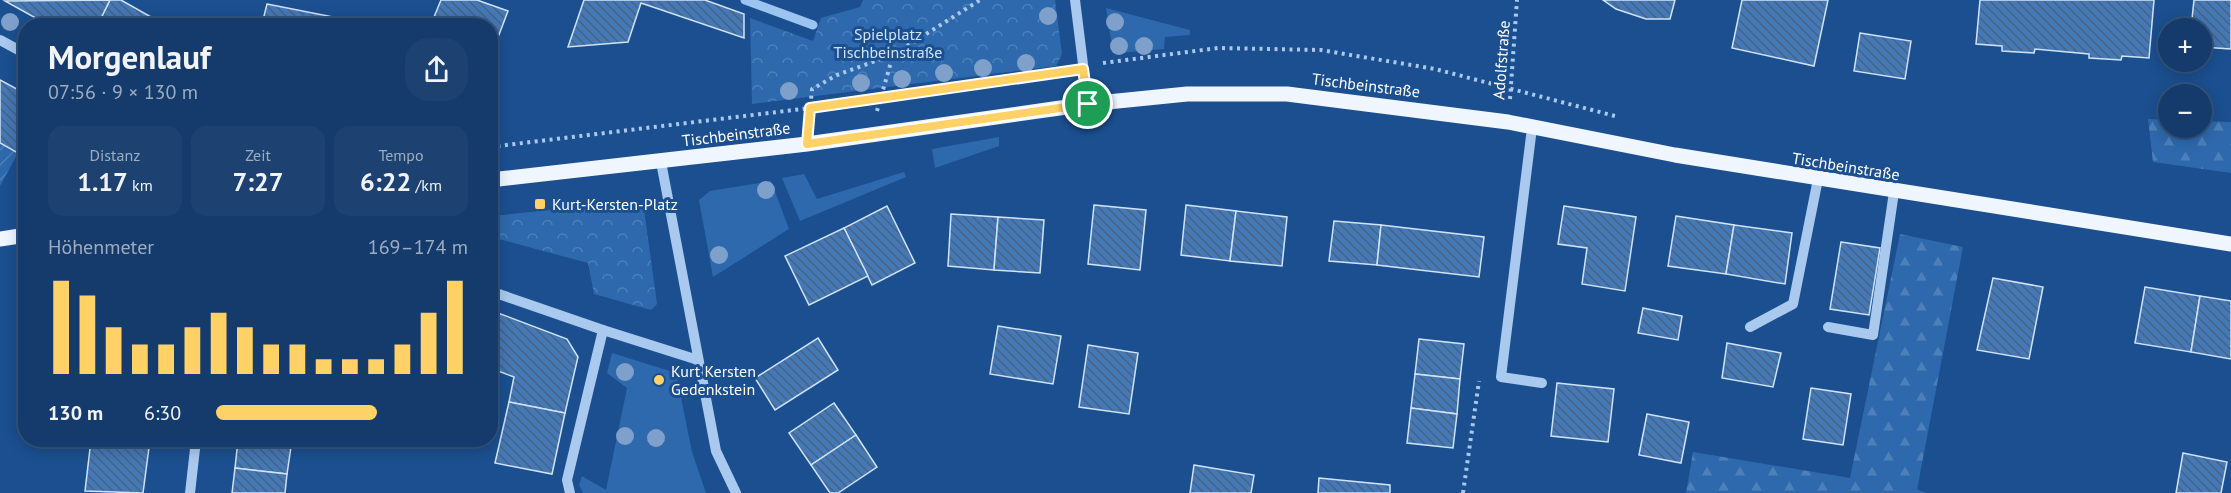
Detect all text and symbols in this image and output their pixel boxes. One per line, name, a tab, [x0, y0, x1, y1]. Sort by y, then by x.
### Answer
map controls	[2158, 18, 2212, 138]
button: +	[2158, 18, 2212, 72]
street label: Adolfstraße	[1488, 20, 1514, 100]
park label: Spielplatz Tischbeinstraße	[834, 24, 942, 62]
text: Morgenlauf	[48, 35, 211, 78]
button: share	[405, 38, 468, 101]
street label: Tischbeinstraße	[1311, 68, 1421, 102]
pin	[1062, 78, 1113, 129]
text: 07:56 · 9 × 130 m	[48, 79, 198, 105]
button: −	[2158, 84, 2212, 138]
icon: arrive	[1071, 87, 1104, 120]
street label: Tischbeinstraße	[681, 117, 791, 151]
text: Distanz	[90, 145, 140, 165]
text: Zeit	[245, 145, 271, 165]
text: Tempo	[378, 145, 424, 165]
street label: Tischbeinstraße	[1791, 148, 1901, 184]
text: 1.17	[77, 165, 128, 198]
text: 7:27	[232, 165, 284, 198]
text: 6:22	[360, 165, 411, 198]
text: km	[128, 175, 153, 195]
text: /km	[411, 175, 442, 195]
place label: Kurt-Kersten-Platz	[552, 194, 678, 214]
marker: Kurt-Kersten-Platz	[533, 197, 547, 211]
text: Höhenmeter	[48, 234, 154, 260]
text: 169–174 m	[368, 234, 468, 260]
place label: Kurt Kersten Gedenkstein	[671, 361, 756, 399]
marker: Kurt Kersten Gedenkstein	[652, 373, 666, 387]
text: 130 m	[48, 400, 103, 426]
text: 6:30	[144, 400, 181, 426]

